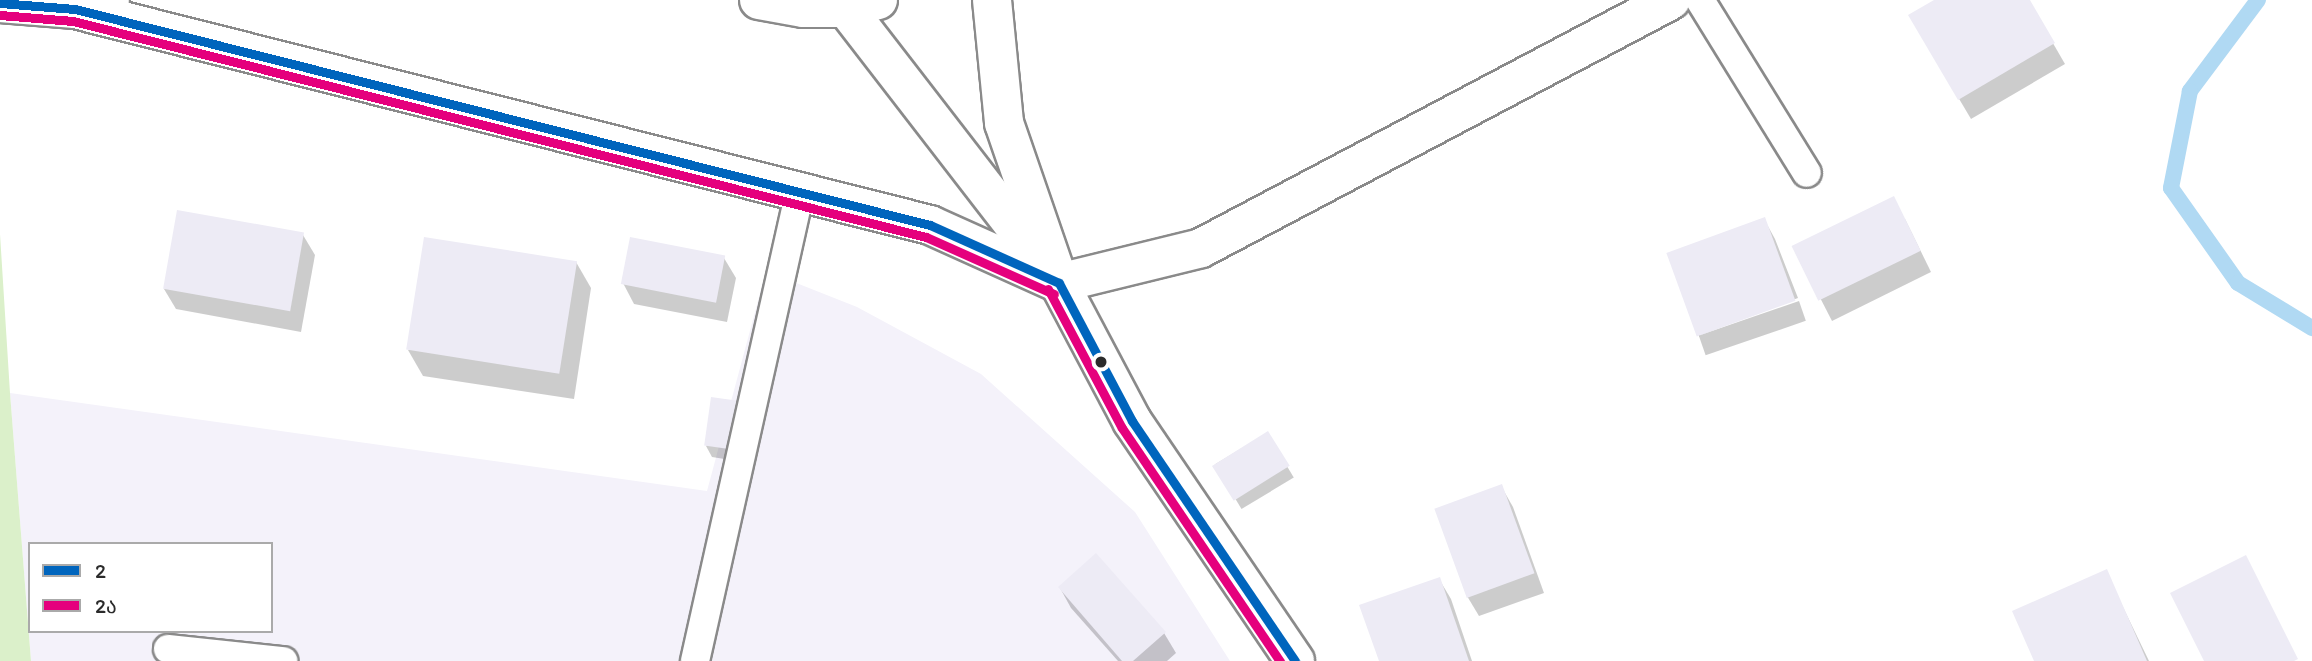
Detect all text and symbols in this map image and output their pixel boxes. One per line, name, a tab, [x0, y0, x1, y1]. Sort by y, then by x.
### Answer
unlabelled marker	[1094, 355, 1108, 369]
legend	[28, 542, 273, 633]
text: 2	[95, 558, 106, 583]
text: 2ა	[95, 593, 117, 618]

